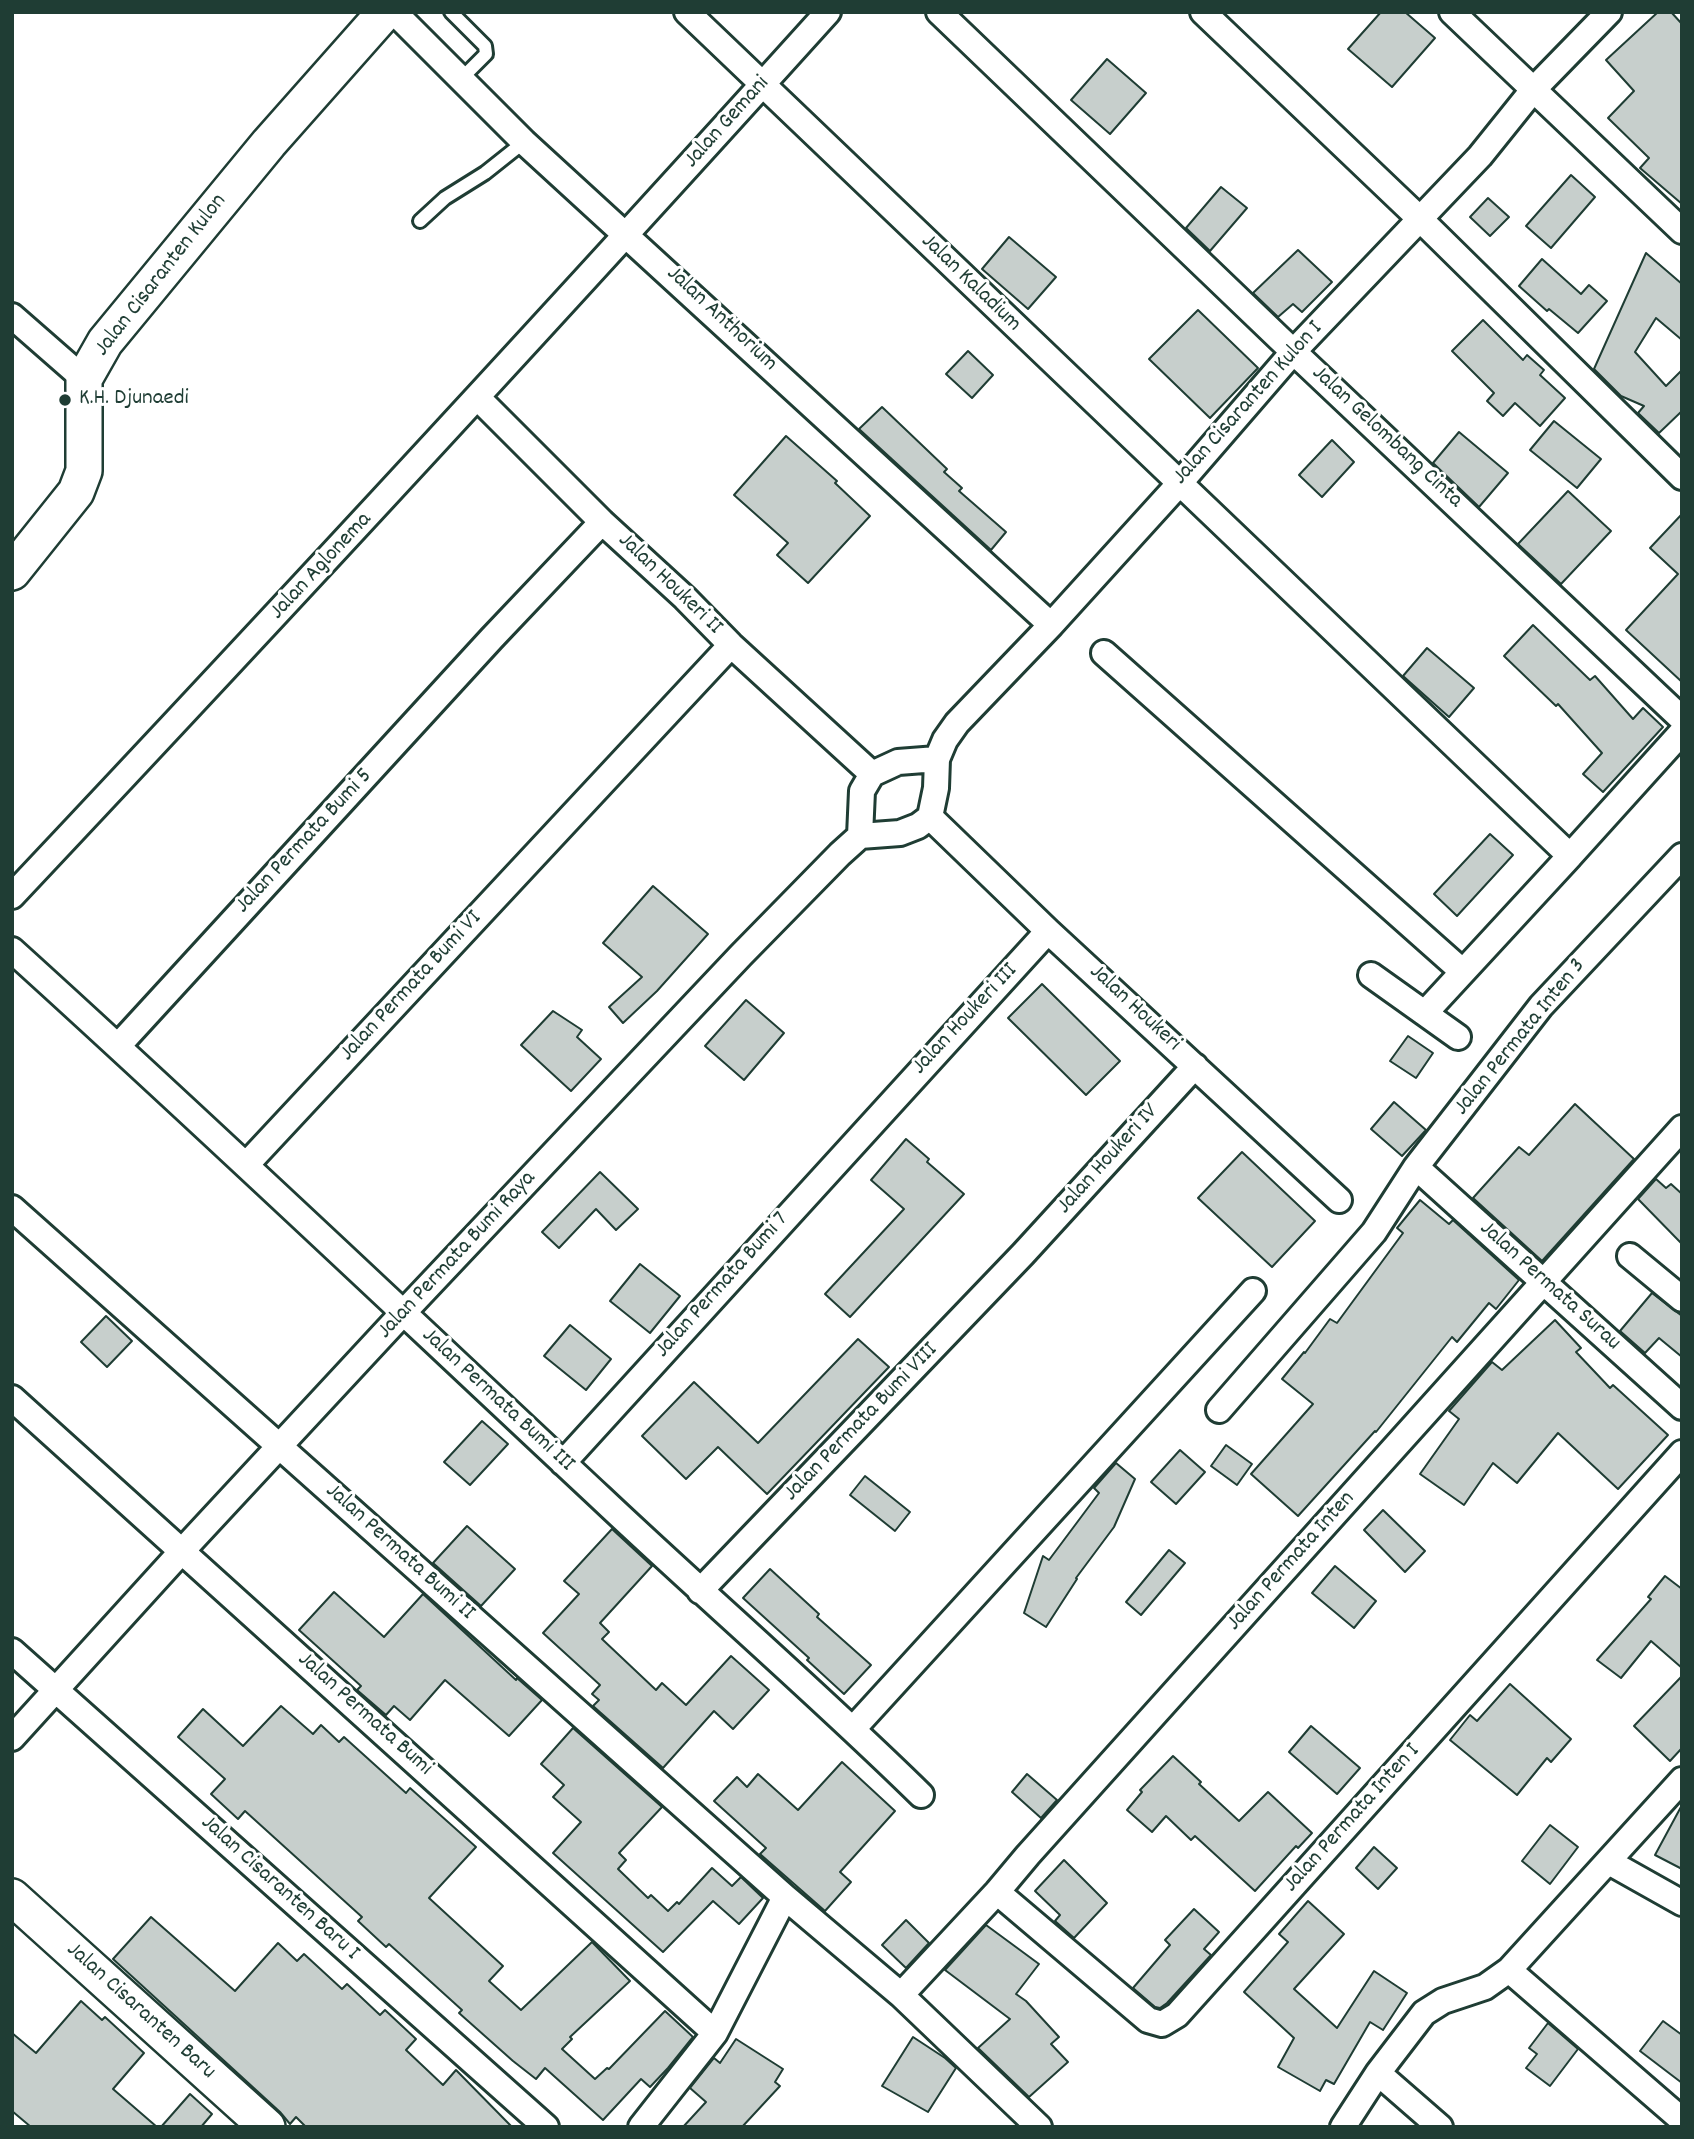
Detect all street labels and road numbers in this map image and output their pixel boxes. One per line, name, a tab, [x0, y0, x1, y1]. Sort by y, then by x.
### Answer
street label: Jalan Gemani	[679, 71, 777, 175]
street label: Jalan Cisaranten Kulon	[90, 189, 234, 363]
street label: Jalan Kaladium	[914, 229, 1026, 339]
street label: Jalan Anthorium	[660, 261, 782, 379]
street label: Jalan Cisaranten Kulon I	[1168, 316, 1330, 492]
street label: Jalan Gelombang Cinta	[1305, 361, 1467, 515]
street label: Jalan Aglonema	[265, 507, 379, 627]
street label: Jalan Houkeri II	[611, 528, 727, 642]
street label: Jalan Permata Bumi 5	[231, 764, 379, 920]
street label: Jalan Permata Bumi VI	[335, 906, 489, 1068]
street label: Jalan Permata Inten 3	[1449, 954, 1593, 1122]
street label: Jalan Houkeri III	[907, 959, 1025, 1081]
street label: Jalan Houkeri	[1082, 960, 1186, 1058]
street label: Jalan Houkeri IV	[1052, 1099, 1166, 1221]
street label: Jalan Permata Bumi Raya	[373, 1166, 543, 1346]
street label: Jalan Permata Bumi 7	[650, 1207, 796, 1365]
street label: Jalan Permata Surau	[1473, 1216, 1625, 1358]
street label: Jalan Permata Bumi III	[415, 1323, 579, 1479]
street label: Jalan Permata Bumi VIII	[779, 1338, 945, 1508]
street label: Jalan Permata Bumi II	[318, 1479, 480, 1627]
street label: Jalan Permata Inten	[1222, 1486, 1362, 1638]
street label: Jalan Permata Bumi	[291, 1647, 437, 1783]
street label: Jalan Permata Inten I	[1279, 1739, 1427, 1899]
street label: Jalan Cisaranten Baru I	[194, 1810, 364, 1968]
street label: Jalan Cisaranten Baru	[59, 1938, 221, 2086]

